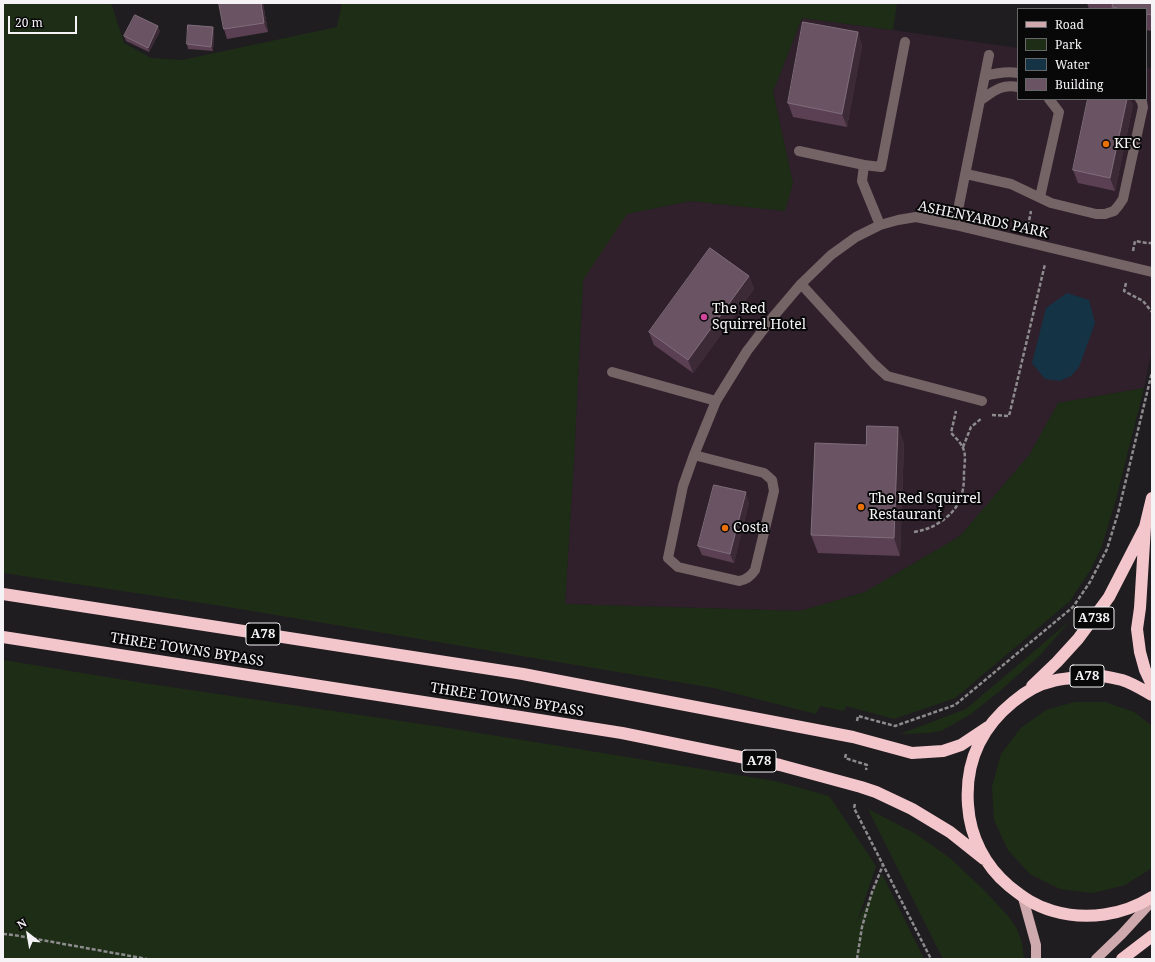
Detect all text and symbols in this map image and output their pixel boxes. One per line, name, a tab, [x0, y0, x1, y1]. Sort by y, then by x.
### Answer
scale bar	[10, 8, 79, 34]
legend	[1017, 8, 1147, 100]
text: 20 m	[15, 14, 43, 31]
text: Road	[1055, 16, 1084, 33]
text: Park	[1055, 36, 1082, 53]
text: Water	[1055, 56, 1090, 73]
text: Building	[1055, 76, 1103, 93]
place label: KFC	[1114, 136, 1141, 152]
marker: KFC	[1101, 139, 1111, 149]
street label: ASHENYARDS PARK	[916, 198, 1050, 242]
place label: The Red Squirrel Hotel	[712, 301, 806, 334]
marker: The Red Squirrel Hotel	[699, 312, 709, 322]
place label: The Red Squirrel Restaurant	[869, 491, 981, 524]
marker: The Red Squirrel Restaurant	[856, 502, 866, 512]
place label: Costa	[733, 520, 769, 536]
marker: Costa	[720, 523, 730, 533]
road number: A738	[1074, 607, 1114, 629]
road number: A78	[246, 623, 280, 645]
street label: THREE TOWNS BYPASS	[109, 630, 265, 670]
road number: A78	[1070, 665, 1104, 687]
street label: THREE TOWNS BYPASS	[429, 680, 585, 720]
road number: A78	[742, 750, 776, 772]
north arrow	[8, 914, 48, 954]
text: N	[14, 915, 29, 932]

